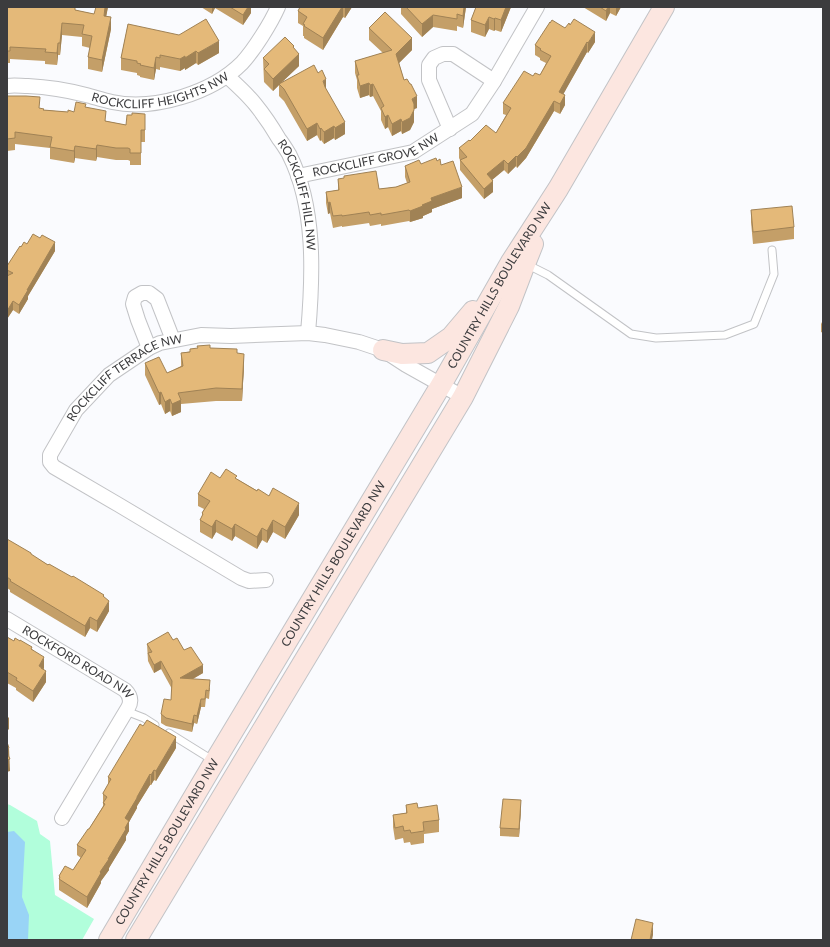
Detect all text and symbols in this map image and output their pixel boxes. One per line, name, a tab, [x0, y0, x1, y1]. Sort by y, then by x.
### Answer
street label: ROCKCLIFF HEIGHTS NW	[90, 68, 232, 111]
street label: ROCKCLIFF GROVE NW	[311, 129, 442, 180]
street label: ROCKCLIFF HILL NW	[275, 136, 319, 251]
street label: COUNTRY HILLS BOULEVARD NW	[444, 199, 555, 371]
street label: ROCKCLIFF TERRACE NW	[63, 331, 184, 424]
street label: COUNTRY HILLS BOULEVARD NW	[278, 478, 389, 649]
street label: ROCKFORD ROAD NW	[20, 622, 138, 702]
street label: COUNTRY HILLS BOULEVARD NW	[112, 755, 222, 927]

